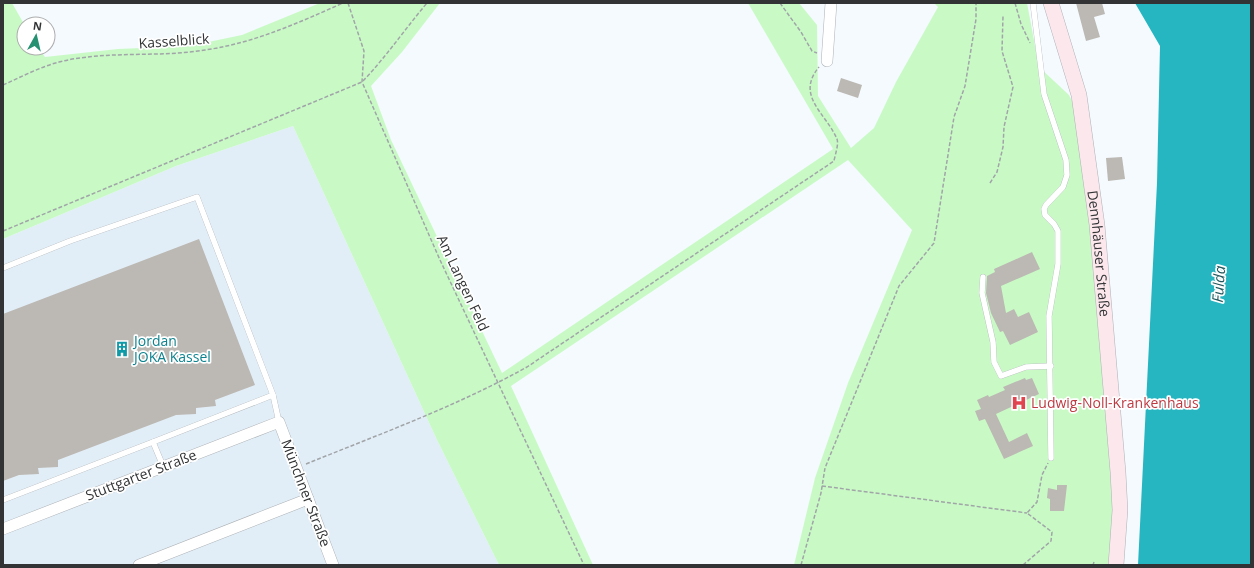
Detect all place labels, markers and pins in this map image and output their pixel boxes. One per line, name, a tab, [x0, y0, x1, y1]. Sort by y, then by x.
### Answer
place label: Jordan JOKA Kassel	[132, 331, 211, 366]
building icon: Jordan JOKA Kassel	[113, 340, 131, 358]
place label: Ludwig-Noll-Krankenhaus	[1031, 393, 1199, 412]
hospital icon: Ludwig-Noll-Krankenhaus	[1010, 394, 1028, 412]

